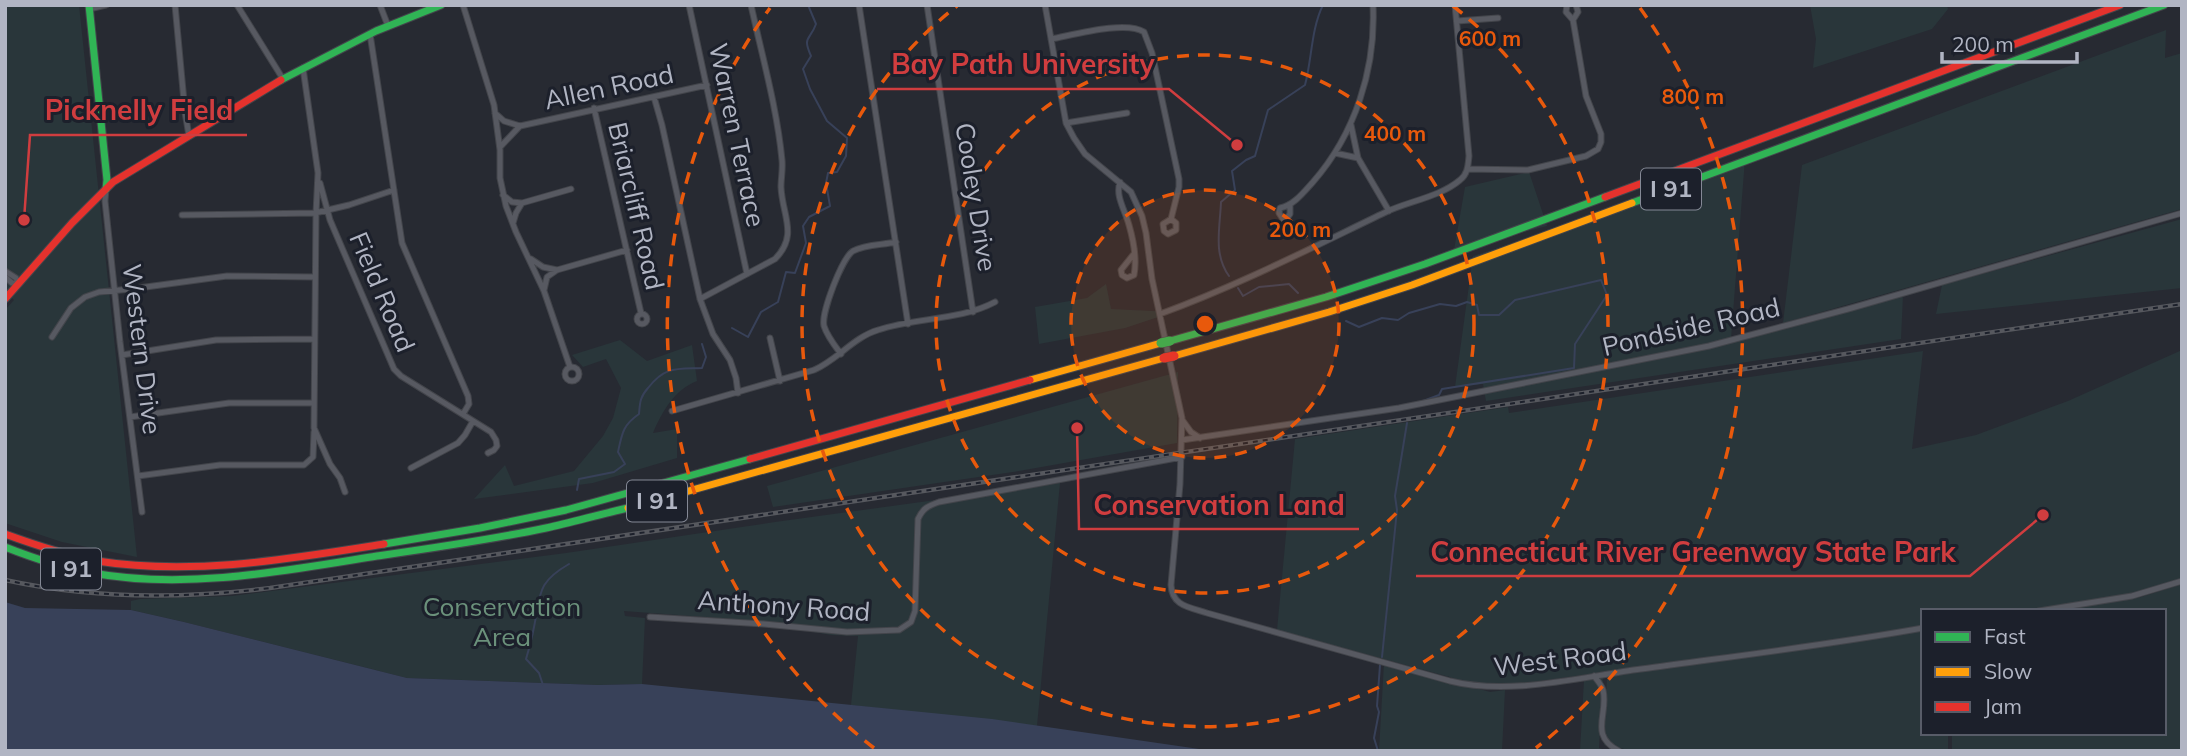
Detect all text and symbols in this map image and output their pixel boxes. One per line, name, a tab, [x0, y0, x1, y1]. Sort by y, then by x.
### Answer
scale bar	[1942, 21, 2077, 65]
text: 600 m	[1459, 25, 1521, 51]
text: 200 m	[1952, 31, 2014, 57]
street label: Warren Terrace	[702, 40, 773, 230]
callout: Bay Path University	[877, 40, 1169, 89]
text: Bay Path University	[891, 46, 1155, 81]
street label: Allen Road	[541, 57, 677, 116]
text: 800 m	[1662, 83, 1724, 109]
callout: Picknelly Field	[30, 86, 247, 135]
text: Picknelly Field	[45, 92, 233, 127]
street label: Briarcliff Road	[601, 119, 672, 293]
street label: Cooley Drive	[948, 120, 1005, 274]
text: 400 m	[1364, 120, 1426, 146]
road number: I 91	[1641, 168, 1701, 210]
text: 200 m	[1269, 216, 1331, 242]
street label: Field Road	[342, 227, 423, 357]
street label: Western Drive	[116, 262, 169, 436]
street label: Pondside Road	[1599, 290, 1783, 363]
centre of rings	[1193, 312, 1217, 336]
road number: I 91	[627, 480, 687, 522]
callout: Conservation Land	[1079, 480, 1359, 529]
text: Conservation Land	[1093, 487, 1345, 522]
callout: Connecticut River Greenway State Park	[1416, 527, 1970, 576]
text: Connecticut River Greenway State Park	[1430, 534, 1956, 569]
road number: I 91	[41, 548, 101, 590]
street label: Anthony Road	[697, 583, 871, 628]
park label: Conservation Area	[423, 590, 581, 653]
legend	[1921, 609, 2166, 735]
text: Fast	[1984, 623, 2026, 649]
street label: West Road	[1491, 634, 1628, 683]
text: Slow	[1984, 658, 2032, 684]
text: Jam	[1984, 693, 2022, 719]

